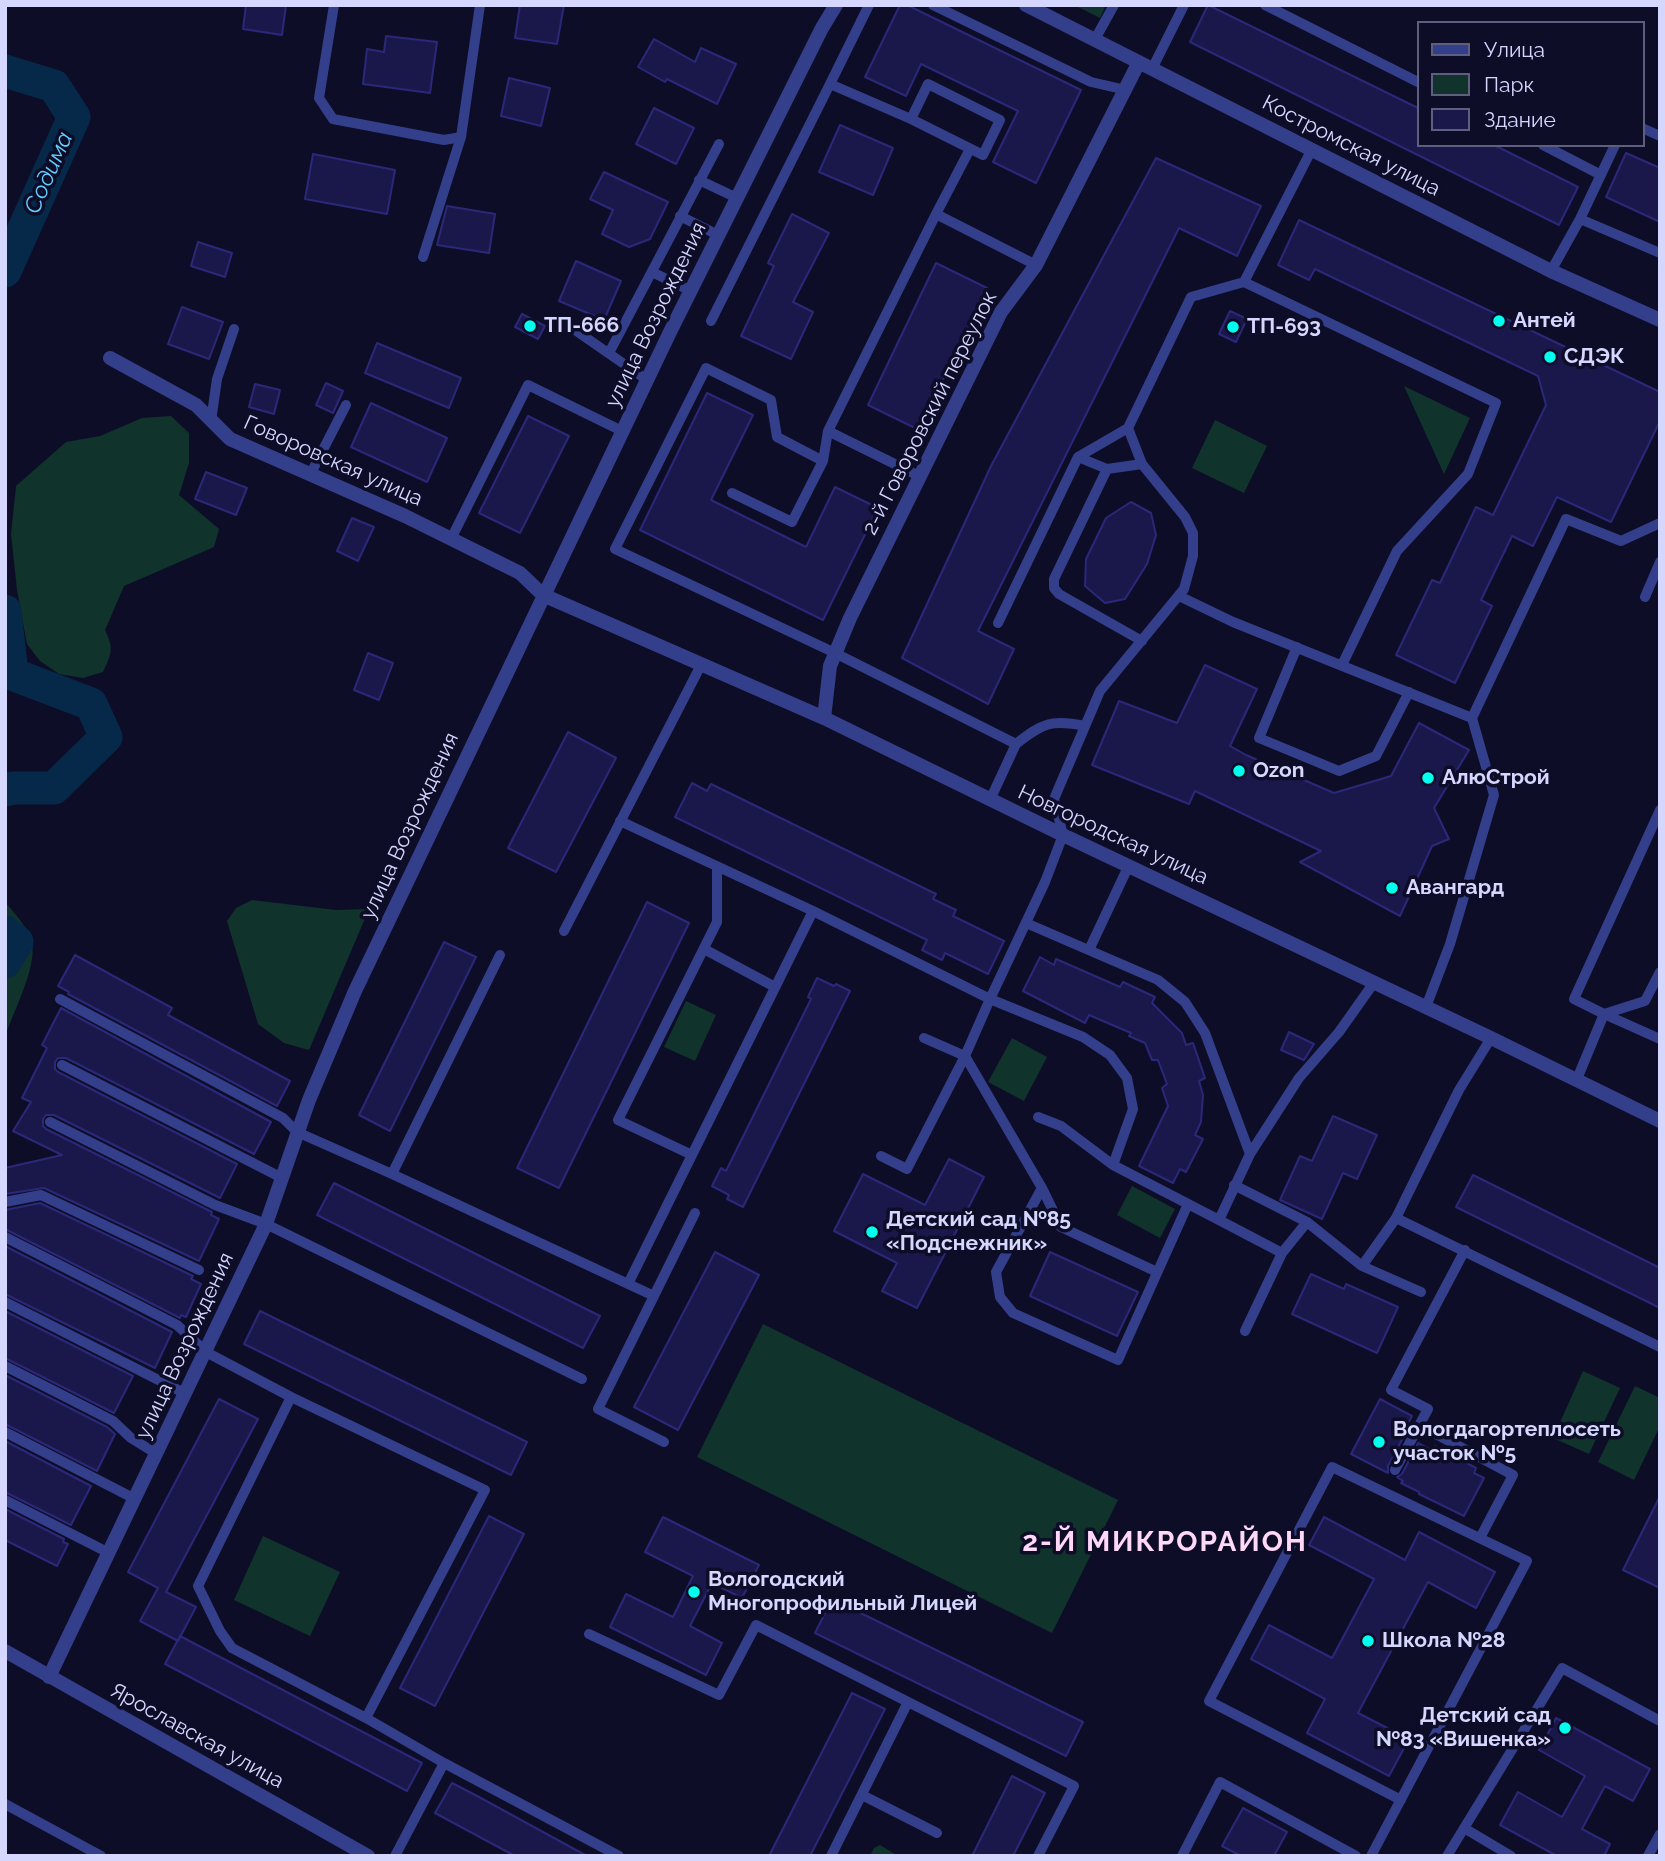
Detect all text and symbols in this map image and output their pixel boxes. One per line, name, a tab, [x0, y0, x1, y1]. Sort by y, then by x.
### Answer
legend	[1416, 21, 1644, 147]
text: Улица	[1484, 37, 1545, 62]
text: Парк	[1484, 72, 1534, 97]
street label: Костромская улица	[1258, 90, 1444, 202]
text: Здание	[1484, 107, 1556, 132]
water label: Содима	[19, 128, 79, 218]
street label: улица Возрождения	[600, 218, 712, 412]
street label: 2-й Говоровский переулок	[857, 287, 1003, 539]
place label: Антей	[1513, 308, 1576, 334]
place label: ТП-666	[544, 313, 619, 339]
marker: Антей	[1491, 313, 1507, 329]
place label: ТП-693	[1247, 314, 1321, 340]
marker: ТП-666	[522, 318, 538, 334]
marker: ТП-693	[1225, 319, 1241, 335]
place label: СДЭК	[1564, 344, 1624, 370]
marker: СДЭК	[1542, 349, 1558, 365]
street label: Говоровская улица	[240, 410, 426, 512]
street label: улица Возрождения	[356, 729, 464, 923]
place label: Ozon	[1253, 758, 1304, 784]
marker: Ozon	[1231, 763, 1247, 779]
place label: АлюСтрой	[1442, 765, 1550, 791]
marker: АлюСтрой	[1420, 770, 1436, 786]
street label: Новгородская улица	[1014, 780, 1212, 890]
place label: Авангард	[1406, 875, 1504, 901]
marker: Авангард	[1384, 880, 1400, 896]
place label: Детский сад №85 «Подснежник»	[886, 1207, 1071, 1257]
marker: Детский сад №85 «Подснежник»	[864, 1224, 880, 1240]
street label: улица Возрождения	[131, 1249, 239, 1443]
place label: Вологдагортеплосеть участок №5	[1393, 1417, 1621, 1467]
marker: Вологдагортеплосеть участок №5	[1371, 1434, 1387, 1450]
district label: 2-Й МИКРОРАЙОН	[1024, 1526, 1306, 1560]
place label: Вологодский Многопрофильный Лицей	[708, 1567, 977, 1617]
marker: Вологодский Многопрофильный Лицей	[686, 1584, 702, 1600]
place label: Школа №28	[1382, 1628, 1505, 1654]
marker: Школа №28	[1360, 1633, 1376, 1649]
street label: Ярославская улица	[106, 1678, 288, 1794]
place label: Детский сад №83 «Вишенка»	[1376, 1703, 1551, 1753]
marker: Детский сад №83 «Вишенка»	[1557, 1720, 1573, 1736]

